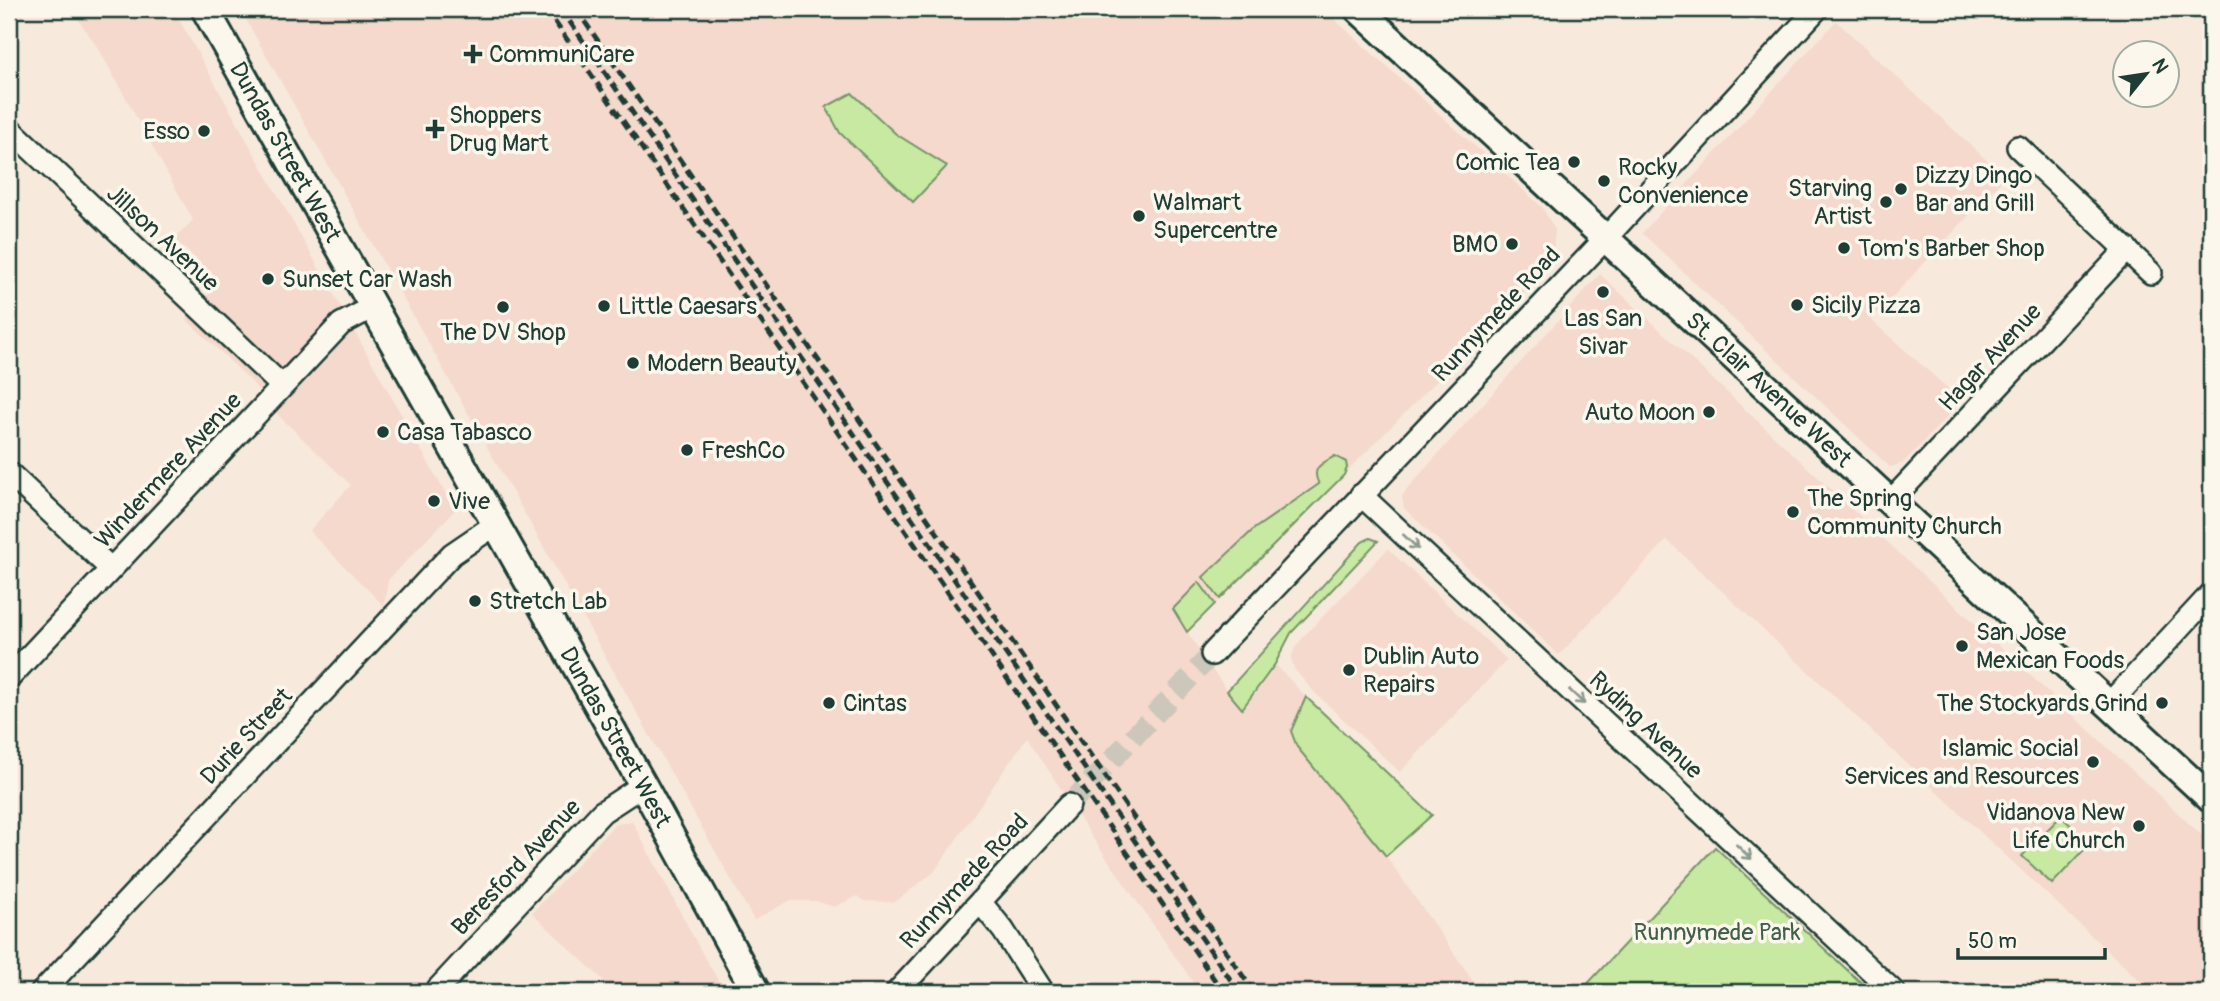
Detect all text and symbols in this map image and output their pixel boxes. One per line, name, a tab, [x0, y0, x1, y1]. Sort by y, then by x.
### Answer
north arrow	[2112, 38, 2182, 108]
place label: CommuniCare	[489, 40, 635, 69]
marker: CommuniCare	[463, 44, 483, 64]
text: N	[2146, 54, 2174, 78]
street label: Dundas Street West	[223, 57, 348, 248]
place label: Shoppers Drug Mart	[449, 101, 549, 158]
place label: Esso	[143, 117, 190, 146]
marker: Shoppers Drug Mart	[427, 121, 443, 137]
marker: Esso	[196, 123, 212, 139]
place label: Comic Tea	[1455, 148, 1560, 177]
place label: Rocky Convenience	[1618, 153, 1748, 210]
marker: Comic Tea	[1566, 154, 1582, 170]
place label: Dizzy Dingo Bar and Grill	[1915, 161, 2035, 218]
marker: Rocky Convenience	[1596, 173, 1612, 189]
place label: Starving Artist	[1788, 174, 1872, 231]
street label: Jillson Avenue	[100, 179, 225, 298]
marker: Dizzy Dingo Bar and Grill	[1893, 181, 1909, 197]
place label: Walmart Supercentre	[1153, 188, 1277, 245]
marker: Starving Artist	[1878, 194, 1894, 210]
marker: Walmart Supercentre	[1131, 208, 1147, 224]
place label: BMO	[1452, 230, 1498, 259]
place label: Tom's Barber Shop	[1858, 234, 2045, 263]
marker: BMO	[1504, 236, 1520, 252]
marker: Tom's Barber Shop	[1836, 240, 1852, 256]
street label: Runnymede Road	[1426, 241, 1567, 388]
place label: Sunset Car Wash	[282, 265, 452, 294]
marker: Sunset Car Wash	[260, 271, 276, 287]
marker: Las San Sivar	[1595, 284, 1611, 300]
place label: Sicily Pizza	[1811, 291, 1921, 320]
place label: Little Caesars	[618, 292, 757, 321]
marker: Sicily Pizza	[1789, 297, 1805, 313]
street label: Hagar Avenue	[1933, 297, 2048, 417]
marker: Little Caesars	[596, 298, 612, 314]
marker: The DV Shop	[495, 299, 511, 315]
place label: Las San Sivar	[1564, 304, 1642, 361]
street label: St. Clair Avenue West	[1680, 306, 1858, 474]
place label: The DV Shop	[440, 318, 566, 347]
place label: Modern Beauty	[647, 349, 796, 378]
marker: Modern Beauty	[625, 355, 641, 371]
street label: Windermere Avenue	[89, 386, 248, 554]
place label: Auto Moon	[1584, 398, 1695, 427]
marker: Auto Moon	[1701, 404, 1717, 420]
place label: Casa Tabasco	[397, 418, 532, 447]
marker: Casa Tabasco	[375, 424, 391, 440]
place label: FreshCo	[701, 436, 785, 465]
marker: FreshCo	[679, 442, 695, 458]
place label: The Spring Community Church	[1807, 484, 2002, 541]
place label: Vive	[448, 487, 490, 516]
marker: Vive	[426, 493, 442, 509]
marker: The Spring Community Church	[1785, 504, 1801, 520]
one-way arrow	[1402, 534, 1420, 550]
place label: Stretch Lab	[489, 587, 607, 616]
marker: Stretch Lab	[467, 593, 483, 609]
place label: San Jose Mexican Foods	[1976, 618, 2125, 675]
marker: San Jose Mexican Foods	[1954, 638, 1970, 654]
street label: Dundas Street West	[553, 642, 678, 833]
place label: Dublin Auto Repairs	[1363, 642, 1479, 699]
marker: Dublin Auto Repairs	[1341, 662, 1357, 678]
street label: Ryding Avenue	[1583, 665, 1709, 785]
street label: Durie Street	[194, 682, 299, 791]
place label: Cintas	[843, 689, 907, 718]
one-way arrow	[1568, 689, 1586, 705]
place label: The Stockyards Grind	[1937, 689, 2148, 718]
marker: Cintas	[821, 695, 837, 711]
marker: The Stockyards Grind	[2154, 695, 2170, 711]
place label: Islamic Social Services and Resources	[1844, 734, 2079, 791]
marker: Islamic Social Services and Resources	[2085, 754, 2101, 770]
street label: Beresford Avenue	[446, 793, 587, 942]
place label: Vidanova New Life Church	[1986, 798, 2125, 855]
street label: Runnymede Road	[894, 808, 1035, 955]
marker: Vidanova New Life Church	[2131, 818, 2147, 834]
one-way arrow	[1735, 844, 1752, 861]
scale bar	[1958, 917, 2104, 961]
park label: Runnymede Park	[1633, 918, 1801, 947]
text: 50 m	[1968, 928, 2017, 955]

